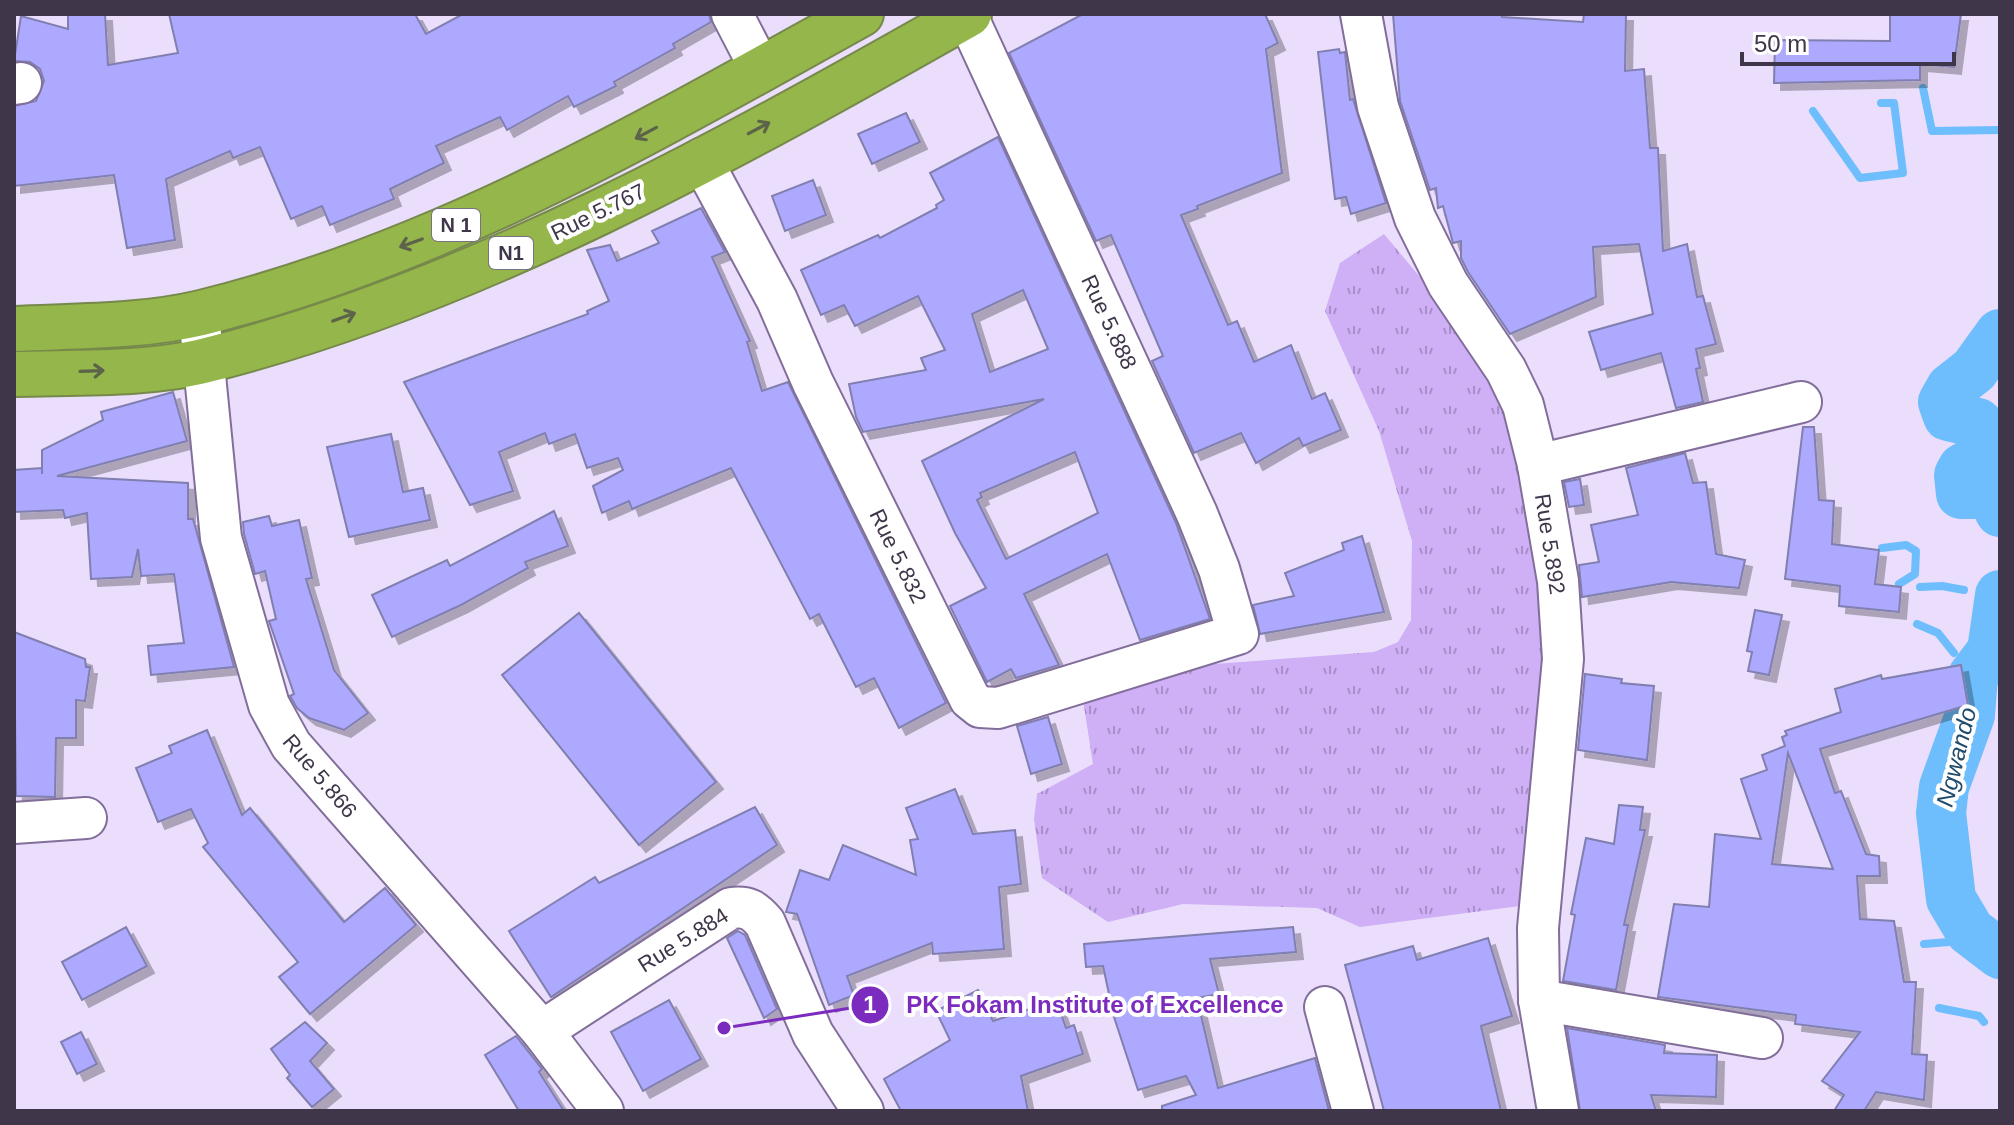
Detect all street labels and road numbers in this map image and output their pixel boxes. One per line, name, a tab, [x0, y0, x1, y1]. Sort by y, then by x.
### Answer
street label: Rue 5.767	[547, 179, 649, 245]
road number: N 1	[432, 209, 480, 241]
road number: N1	[489, 237, 533, 269]
street label: Rue 5.888	[1076, 271, 1142, 373]
street label: Rue 5.892	[1530, 492, 1570, 596]
street label: Rue 5.832	[865, 505, 931, 607]
street label: Rue 5.866	[278, 729, 362, 823]
street label: Rue 5.884	[633, 902, 733, 978]

